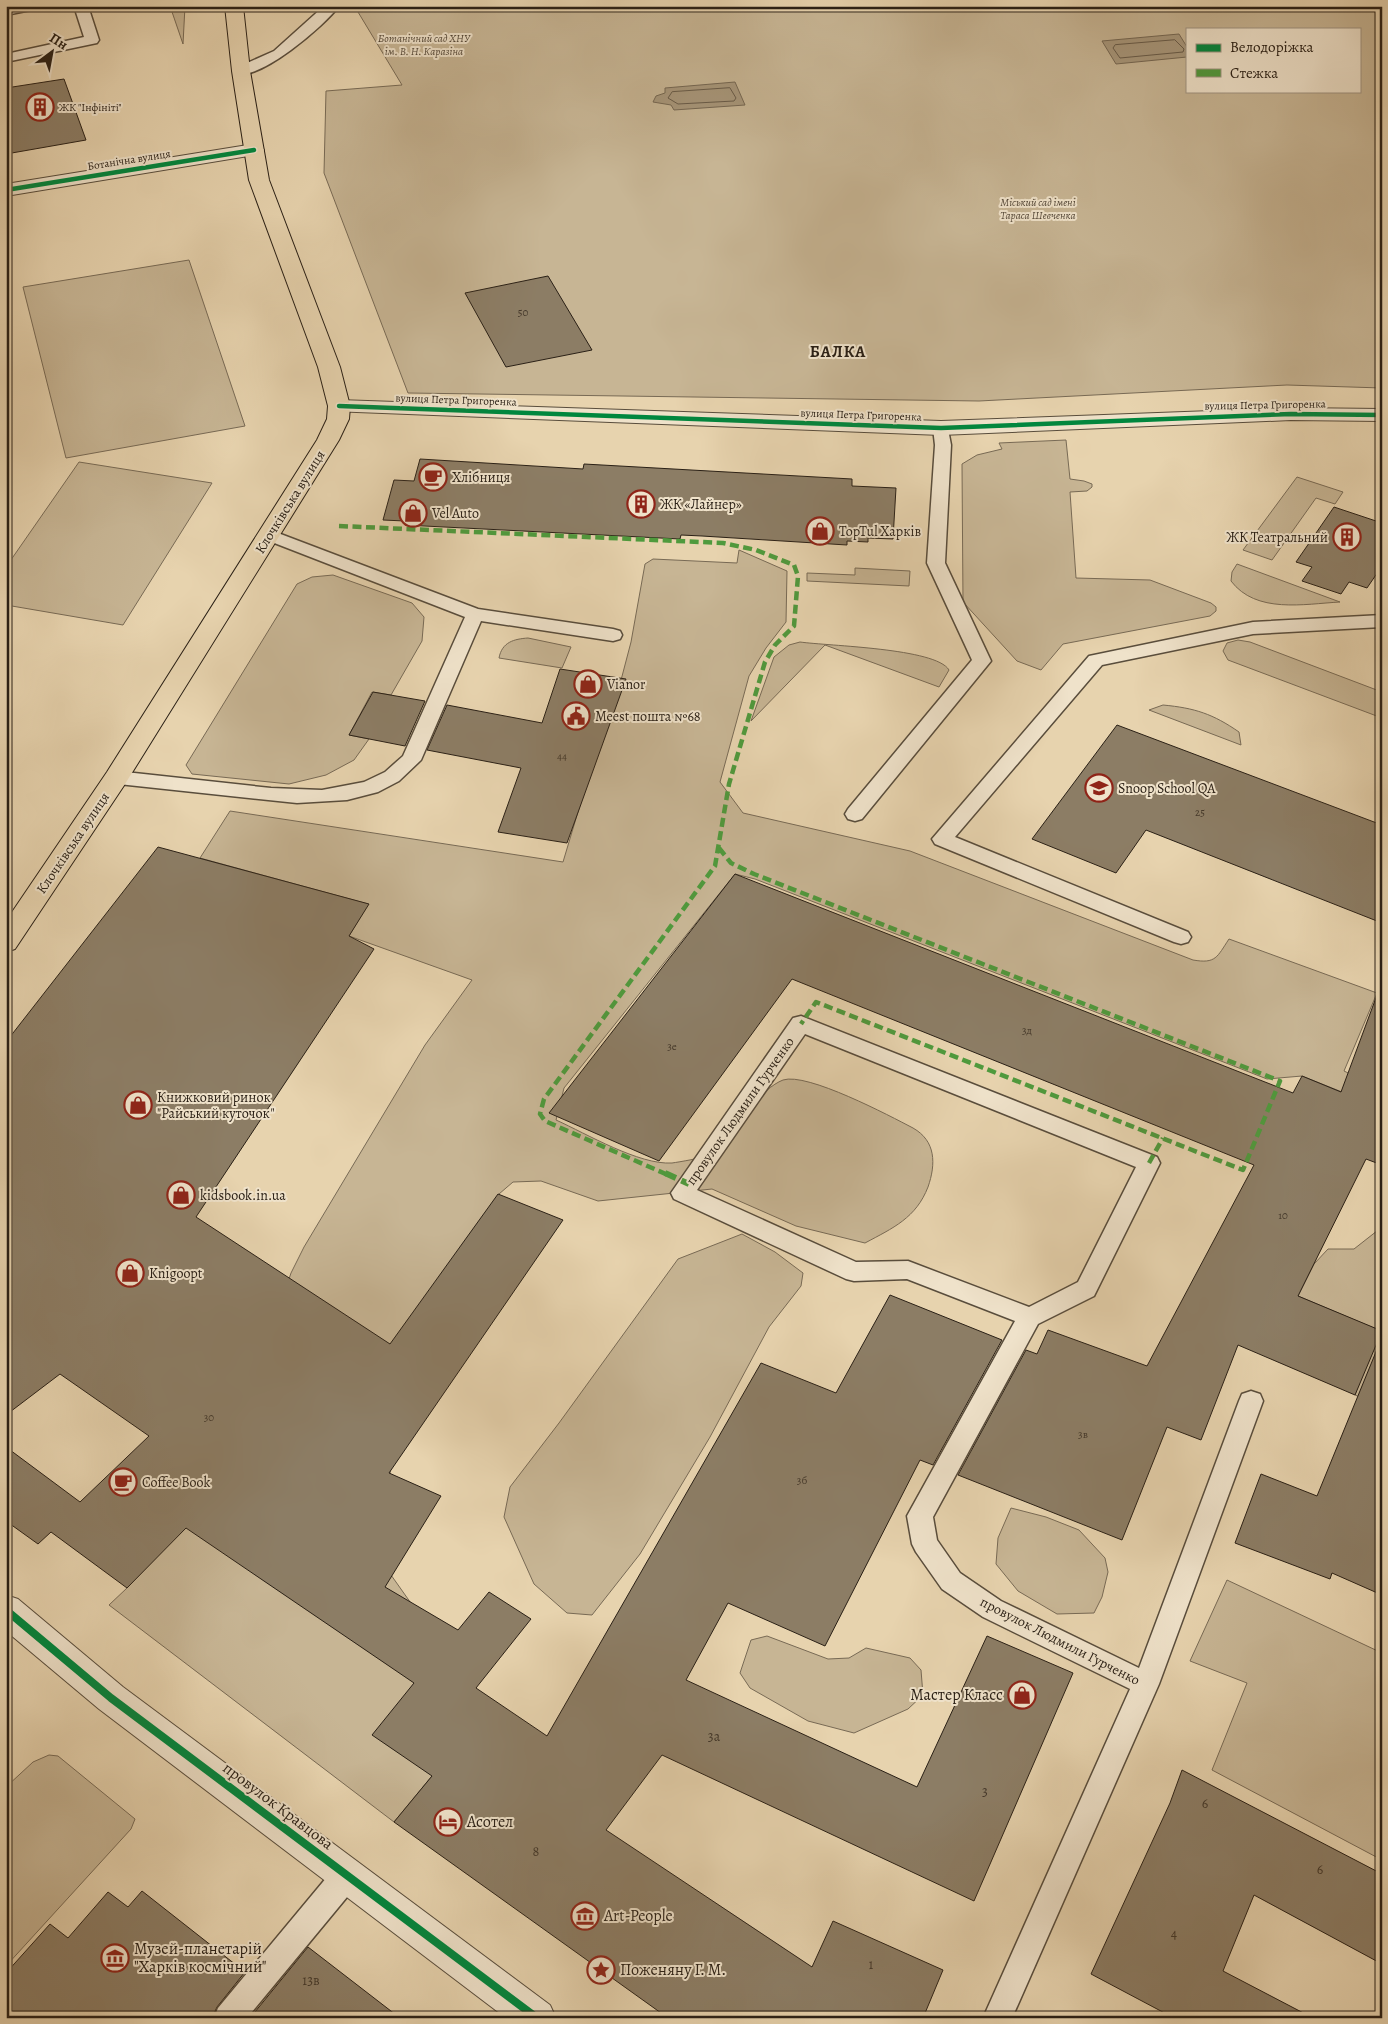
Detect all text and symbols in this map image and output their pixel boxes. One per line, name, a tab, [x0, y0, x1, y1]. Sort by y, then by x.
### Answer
north arrow	[28, 28, 78, 78]
text: Пн	[46, 28, 71, 54]
legend	[1186, 28, 1360, 92]
park label: Ботанічний сад ХНУ ім. В. Н. Каразіна	[378, 31, 471, 59]
text: Велодоріжка	[1230, 37, 1314, 57]
text: Стежка	[1230, 63, 1278, 83]
building icon: ЖК "Інфініті"	[25, 92, 55, 122]
place label: ЖК "Інфініті"	[59, 100, 122, 115]
street label: Ботанічна вулиця	[86, 146, 172, 174]
park label: Міський сад імені Тараса Шевченка	[1000, 195, 1076, 223]
house number: 50	[518, 305, 528, 320]
district label: БАЛКА	[810, 341, 866, 363]
street label: вулиця Петра Григоренка	[395, 390, 518, 410]
street label: вулиця Петра Григоренка	[1204, 396, 1327, 414]
street label: вулиця Петра Григоренка	[800, 405, 923, 425]
street label: Клочківська вулиця	[251, 446, 330, 557]
cafe icon: Хлібниця	[418, 462, 448, 492]
place label: Хлібниця	[452, 468, 511, 487]
building icon: ЖК «Лайнер»	[626, 489, 656, 519]
place label: ЖК «Лайнер»	[660, 495, 742, 514]
shop icon: Vel Auto	[398, 498, 428, 528]
place label: Vel Auto	[431, 504, 479, 523]
shop icon: TopTul Харків	[805, 516, 835, 546]
place label: TopTul Харків	[839, 522, 921, 541]
building icon: ЖК Театральний	[1332, 522, 1362, 552]
place label: ЖК Театральний	[1226, 528, 1328, 547]
shop icon: Vianor	[573, 669, 603, 699]
place label: Vianor	[606, 675, 646, 694]
public building icon: Meest пошта №68	[561, 701, 591, 731]
place label: Meest пошта №68	[595, 707, 701, 726]
house number: 44	[557, 749, 567, 764]
school or university icon: Snoop School QA	[1084, 773, 1114, 803]
place label: Snoop School QA	[1118, 779, 1216, 798]
street label: Клочківська вулиця	[32, 788, 114, 897]
house number: 25	[1195, 805, 1205, 820]
house number: 3д	[1022, 1023, 1033, 1038]
street label: провулок Людмили Гурченко	[681, 1033, 799, 1189]
house number: 3е	[667, 1039, 677, 1054]
place label: Книжковий ринок "Райський куточок"	[157, 1088, 275, 1123]
shop icon: Книжковий ринок "Райський куточок"	[123, 1090, 153, 1120]
shop icon: kidsbook.in.ua	[166, 1180, 196, 1210]
place label: kidsbook.in.ua	[200, 1186, 286, 1205]
house number: 10	[1278, 1208, 1288, 1223]
shop icon: Knigoopt	[115, 1258, 145, 1288]
place label: Knigoopt	[149, 1264, 203, 1283]
house number: 30	[204, 1410, 214, 1425]
house number: 3в	[1078, 1427, 1088, 1442]
cafe icon: Coffee Book	[108, 1467, 138, 1497]
place label: Coffee Book	[142, 1473, 211, 1492]
house number: 3б	[797, 1473, 807, 1488]
street label: провулок Людмили Гурченко	[977, 1592, 1143, 1690]
shop icon: Мастер Класс	[1007, 1680, 1037, 1710]
place label: Мастер Класс	[910, 1684, 1003, 1706]
house number: 3а	[708, 1727, 721, 1746]
street label: провулок Кравцова	[218, 1757, 338, 1855]
house number: 3	[982, 1782, 988, 1801]
house number: 6	[1202, 1794, 1208, 1813]
hotel icon: Асотел	[433, 1807, 463, 1837]
place label: Асотел	[466, 1811, 513, 1833]
house number: 8	[533, 1842, 540, 1861]
house number: 6	[1317, 1860, 1323, 1879]
museum icon: Art-People	[570, 1901, 600, 1931]
place label: Art-People	[603, 1905, 673, 1927]
house number: 4	[1171, 1924, 1177, 1943]
place label: Музей-планетарій "Харків космічний"	[134, 1938, 267, 1978]
museum icon: Музей-планетарій "Харків космічний"	[100, 1943, 130, 1973]
place icon: Поженяну Г. М.	[586, 1955, 616, 1985]
house number: 1	[869, 1955, 874, 1974]
place label: Поженяну Г. М.	[620, 1959, 726, 1981]
house number: 13в	[302, 1971, 320, 1990]

